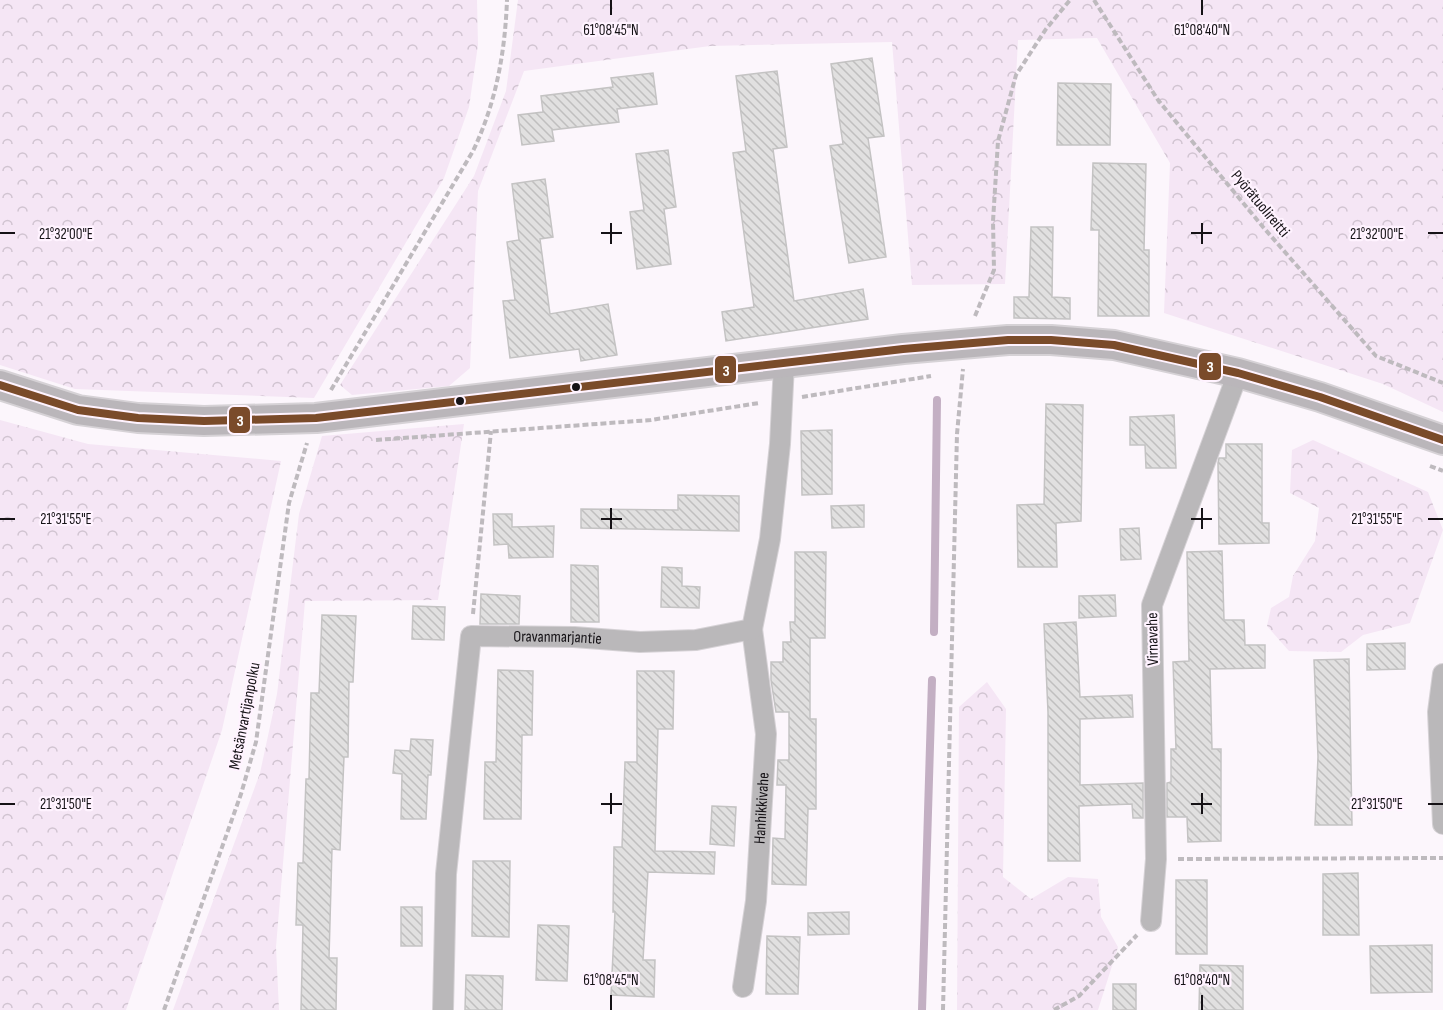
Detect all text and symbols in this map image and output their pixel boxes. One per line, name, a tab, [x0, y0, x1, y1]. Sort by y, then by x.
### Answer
text: 61°08'45"N	[583, 21, 639, 40]
text: 61°08'40"N	[1174, 21, 1230, 40]
street label: Pyörätuolireitti	[1227, 167, 1293, 241]
text: 21°32'00"E	[39, 225, 93, 244]
text: 21°32'00"E	[1350, 225, 1404, 244]
line badge: 3	[1198, 352, 1222, 381]
line badge: 3	[714, 355, 737, 384]
text: 3	[1206, 358, 1214, 377]
text: 3	[722, 362, 730, 381]
unlabelled marker	[570, 381, 582, 393]
unlabelled marker	[454, 395, 466, 407]
line badge: 3	[228, 406, 251, 434]
text: 3	[236, 412, 244, 431]
text: 21°31'55"E	[40, 510, 92, 529]
text: 21°31'55"E	[1351, 510, 1403, 529]
street label: Virnavahe	[1143, 612, 1163, 666]
street label: Oravanmarjantie	[513, 627, 603, 649]
street label: Metsänvartijanpolku	[225, 661, 265, 771]
street label: Hanhikkivahe	[750, 772, 773, 844]
text: 21°31'50"E	[40, 795, 92, 814]
text: 21°31'50"E	[1351, 795, 1403, 814]
text: 61°08'45"N	[583, 971, 639, 990]
text: 61°08'40"N	[1174, 971, 1230, 990]

